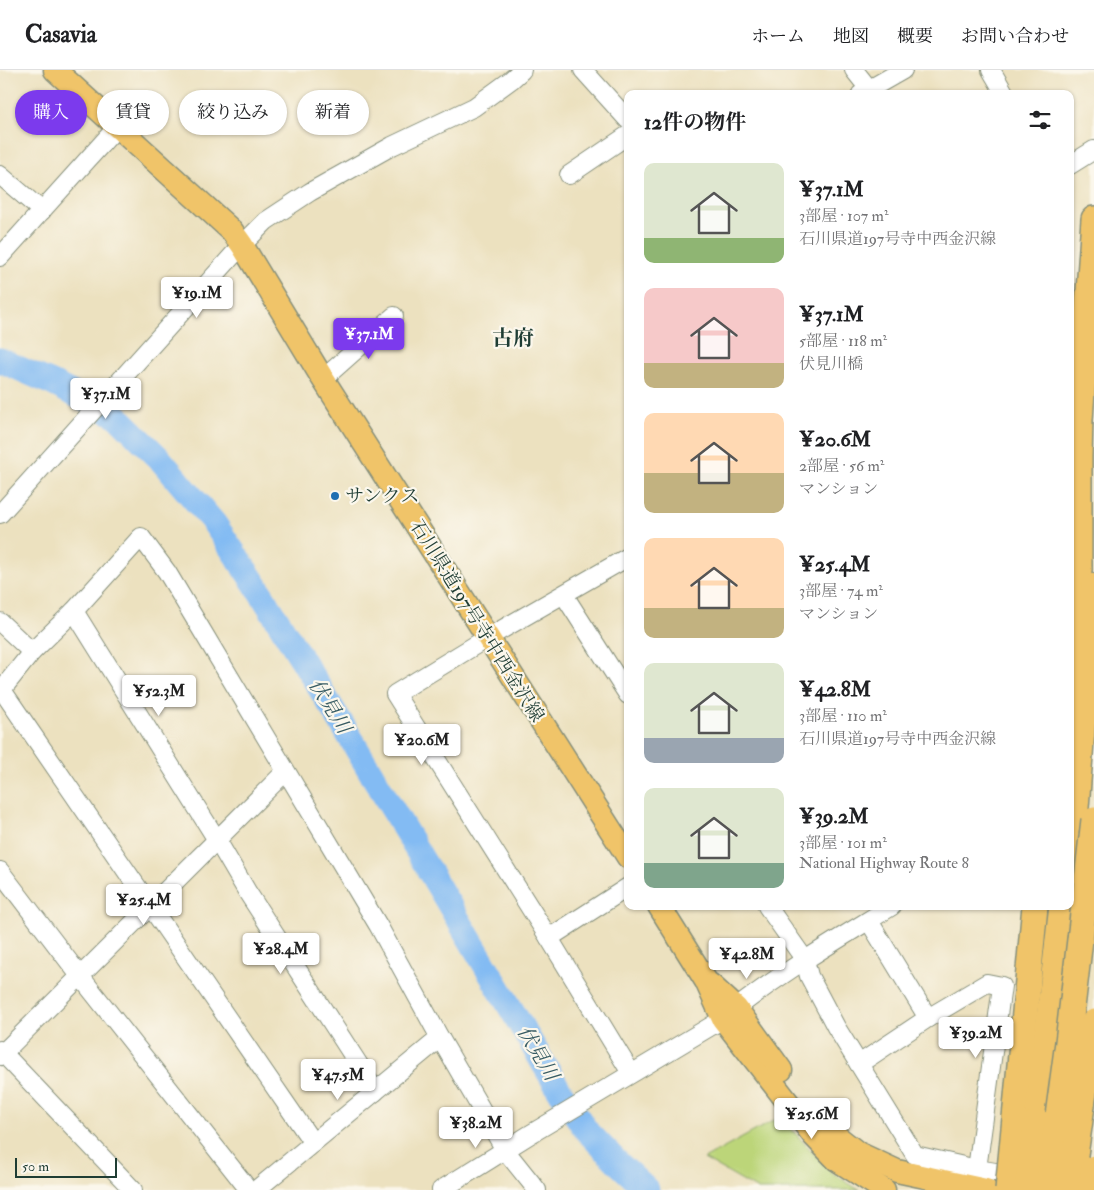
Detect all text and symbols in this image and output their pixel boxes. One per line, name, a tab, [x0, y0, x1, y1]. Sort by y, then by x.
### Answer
text: Casavia	[25, 19, 97, 50]
text: ホーム	[751, 25, 805, 48]
text: 地図	[833, 25, 869, 48]
text: 概要	[897, 25, 933, 48]
text: お問い合わせ	[961, 25, 1069, 48]
chip: 購入	[15, 90, 87, 135]
chip: 賃貸	[97, 90, 169, 135]
chip: 絞り込み	[179, 90, 287, 135]
chip: 新着	[297, 90, 369, 135]
icon: filters	[1026, 106, 1054, 134]
text: 12件の物件	[644, 109, 746, 136]
text: ¥37.1M	[799, 176, 864, 203]
icon: home	[684, 183, 744, 243]
text: 3部屋 · 107 m²	[799, 206, 888, 226]
text: 石川県道197号寺中西金沢線	[799, 229, 996, 249]
pin: ¥19.1M	[156, 276, 238, 319]
text: ¥19.1M	[172, 283, 222, 303]
text: ¥37.1M	[799, 301, 864, 328]
icon: home	[684, 308, 744, 368]
pin: ¥37.1M	[328, 318, 410, 360]
text: ¥37.1M	[344, 324, 394, 344]
district label: 古府	[492, 325, 534, 352]
text: 5部屋 · 118 m²	[799, 331, 887, 351]
text: 伏見川橋	[799, 354, 863, 374]
pin: ¥37.1M	[65, 378, 147, 420]
text: ¥37.1M	[81, 384, 131, 404]
text: ¥20.6M	[799, 426, 871, 453]
icon: home	[684, 433, 744, 493]
text: 2部屋 · 56 m²	[799, 456, 884, 476]
text: マンション	[799, 479, 878, 499]
place label: サンクス	[345, 484, 419, 508]
marker: サンクス	[329, 490, 341, 502]
street label: 石川県道197号寺中西金沢線	[405, 515, 549, 727]
text: ¥25.4M	[799, 551, 870, 578]
icon: home	[684, 558, 744, 618]
text: 3部屋 · 74 m²	[799, 581, 883, 601]
text: マンション	[799, 604, 878, 624]
pin: ¥52.3M	[118, 674, 200, 717]
water label: 伏見川	[304, 674, 358, 740]
text: ¥42.8M	[799, 676, 871, 703]
text: ¥52.3M	[133, 681, 185, 701]
icon: home	[684, 683, 744, 743]
text: 3部屋 · 110 m²	[799, 706, 887, 726]
pin: ¥20.6M	[381, 724, 463, 766]
text: 石川県道197号寺中西金沢線	[799, 729, 996, 749]
text: ¥20.6M	[395, 730, 450, 750]
text: ¥39.2M	[799, 803, 869, 830]
icon: home	[684, 808, 744, 868]
text: 3部屋 · 101 m²	[799, 833, 887, 853]
text: National Highway Route 8	[799, 853, 969, 873]
pin: ¥25.4M	[103, 884, 185, 926]
text: ¥25.4M	[117, 890, 171, 910]
pin: ¥28.4M	[240, 932, 322, 975]
pin: ¥42.8M	[706, 938, 788, 980]
text: ¥28.4M	[253, 939, 309, 959]
text: ¥42.8M	[720, 944, 774, 964]
pin: ¥39.2M	[935, 1016, 1017, 1059]
water label: 伏見川	[512, 1021, 565, 1087]
text: ¥39.2M	[949, 1023, 1003, 1043]
pin: ¥47.5M	[297, 1058, 379, 1101]
text: ¥47.5M	[312, 1065, 364, 1085]
pin: ¥25.6M	[771, 1098, 853, 1140]
text: ¥25.6M	[785, 1104, 839, 1124]
pin: ¥38.2M	[435, 1106, 517, 1149]
text: ¥38.2M	[450, 1113, 502, 1133]
scale bar	[15, 1155, 118, 1178]
text: 50 m	[22, 1158, 49, 1175]

